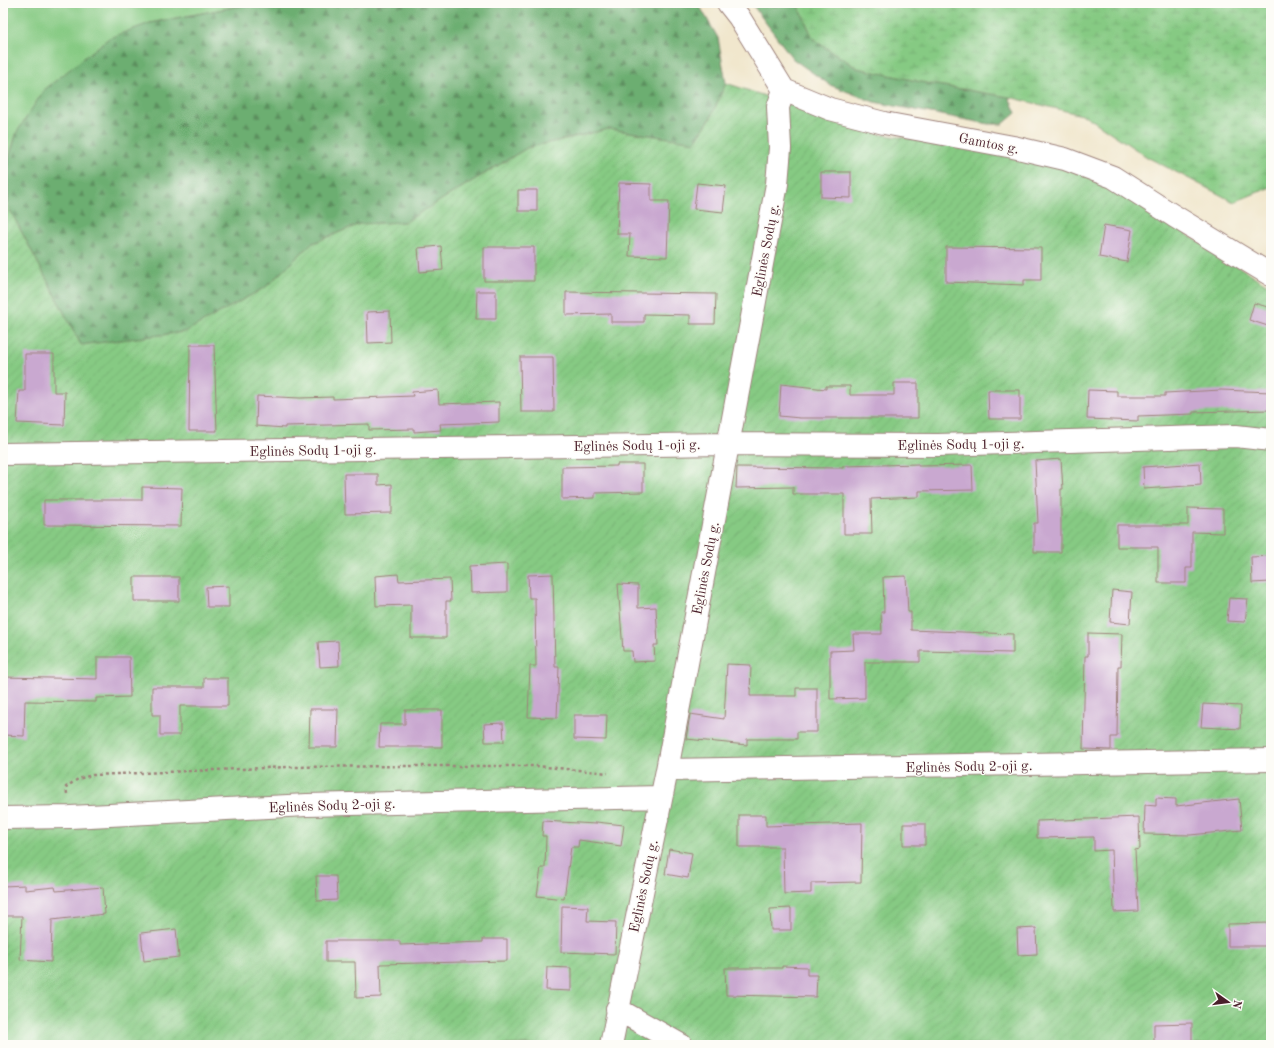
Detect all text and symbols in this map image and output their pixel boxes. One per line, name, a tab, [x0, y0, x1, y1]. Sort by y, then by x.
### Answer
street label: Gamtos g.	[957, 131, 1020, 157]
street label: Eglinės Sodų g.	[750, 202, 782, 298]
street label: Eglinės Sodų 1-oji g.	[897, 437, 1025, 453]
street label: Eglinės Sodų 1-oji g.	[573, 438, 701, 454]
street label: Eglinės Sodų 1-oji g.	[249, 443, 377, 459]
street label: Eglinės Sodų g.	[690, 520, 722, 616]
street label: Eglinės Sodų 2-oji g.	[905, 759, 1033, 775]
street label: Eglinės Sodų 2-oji g.	[268, 797, 396, 815]
street label: Eglinės Sodų g.	[627, 838, 661, 934]
north arrow	[1208, 982, 1248, 1022]
text: N	[1230, 999, 1243, 1010]

